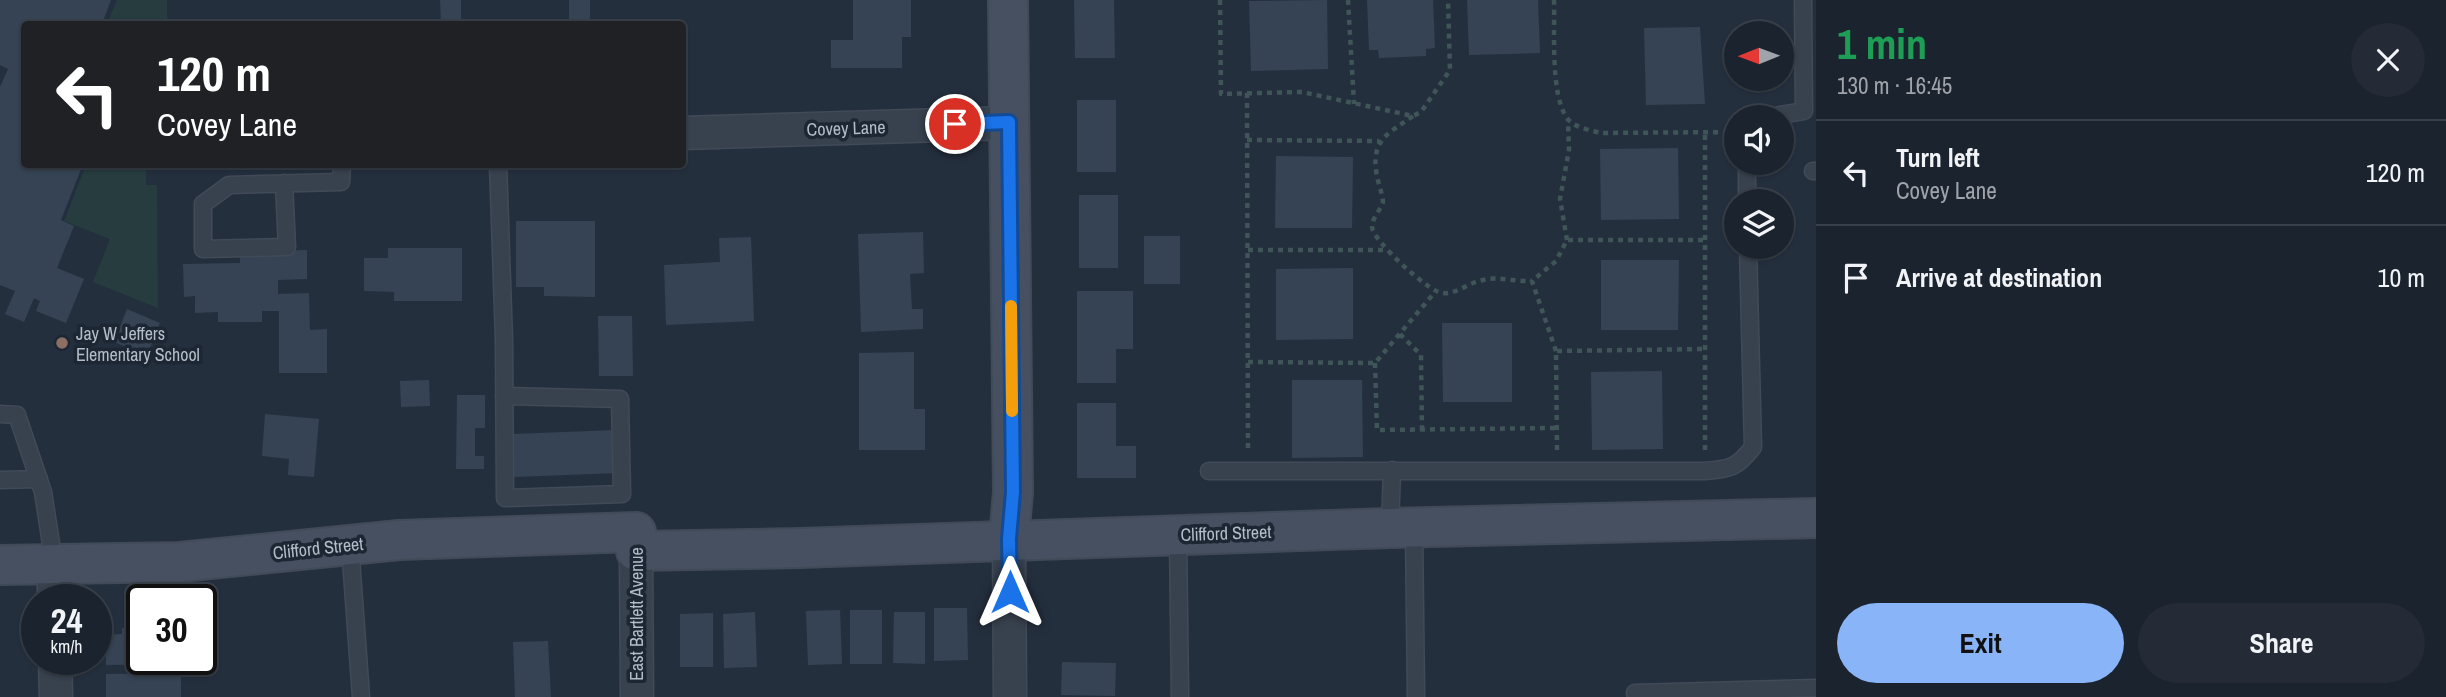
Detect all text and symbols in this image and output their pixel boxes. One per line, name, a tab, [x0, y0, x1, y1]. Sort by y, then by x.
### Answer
text: 1 min	[1837, 16, 1927, 72]
north arrow	[1724, 21, 1794, 91]
map controls	[1724, 21, 1794, 259]
button: close	[2351, 23, 2425, 97]
text: 120 m	[157, 40, 271, 106]
icon: left	[42, 49, 133, 140]
text: 130 m · 16:45	[1837, 70, 1952, 101]
pin	[925, 94, 985, 154]
text: Covey Lane	[157, 103, 297, 146]
icon: arrive	[936, 105, 974, 143]
button: sound	[1724, 105, 1794, 175]
street label: Covey Lane	[806, 114, 886, 142]
text: Turn left	[1896, 140, 1980, 175]
icon: left	[1837, 154, 1875, 192]
text: 120 m	[2366, 155, 2425, 190]
text: Covey Lane	[1896, 175, 1997, 206]
button: layers	[1724, 189, 1794, 259]
icon: arrive	[1837, 259, 1875, 297]
text: Arrive at destination	[1896, 260, 2102, 295]
text: 10 m	[2378, 260, 2425, 295]
place label: Jay W Jeffers Elementary School	[76, 321, 200, 367]
marker: Jay W Jeffers Elementary School	[54, 335, 70, 351]
street label: Clifford Street	[1180, 519, 1272, 547]
street label: Clifford Street	[272, 531, 364, 565]
street label: East Bartlett Avenue	[624, 547, 649, 681]
position arrow	[973, 555, 1047, 629]
speed limit sign: 30	[126, 584, 217, 675]
text: 24	[51, 597, 82, 644]
button: Exit	[1837, 603, 2124, 683]
button: Share	[2138, 603, 2425, 683]
text: km/h	[51, 634, 83, 659]

